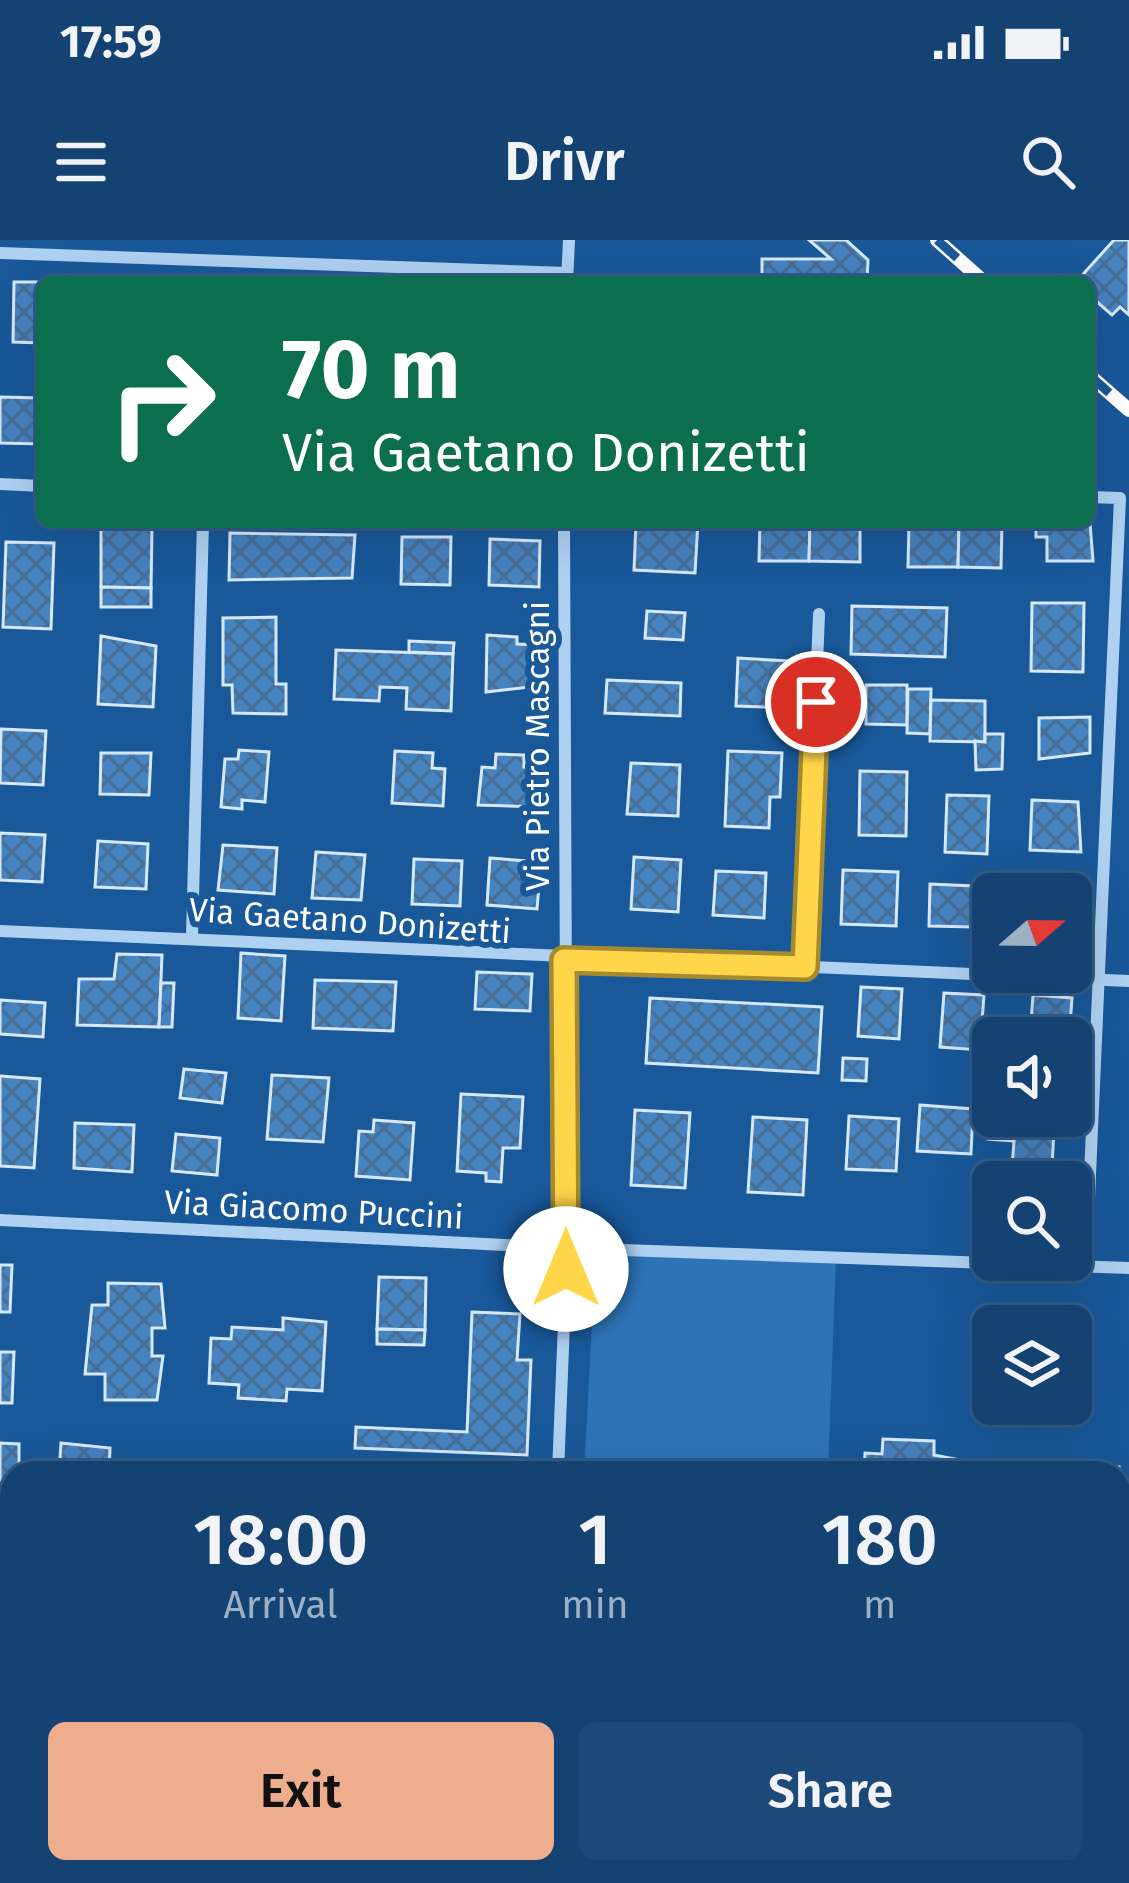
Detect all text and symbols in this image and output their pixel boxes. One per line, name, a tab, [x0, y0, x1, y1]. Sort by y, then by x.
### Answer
text: 17:59	[60, 15, 162, 69]
icon: menu	[48, 129, 114, 195]
icon: search	[1015, 129, 1081, 195]
text: Drivr	[504, 130, 625, 194]
text: 70 m	[282, 319, 460, 420]
icon: right	[84, 324, 240, 480]
text: Via Gaetano Donizetti	[282, 421, 810, 485]
street label: Via Pietro Mascagni	[518, 601, 558, 891]
pin	[765, 651, 867, 753]
icon: arrive	[783, 669, 849, 735]
north arrow	[972, 873, 1092, 993]
map controls	[972, 873, 1092, 1425]
street label: Via Gaetano Donizetti	[188, 890, 512, 952]
button: sound	[972, 1017, 1092, 1137]
button: search	[972, 1161, 1092, 1281]
street label: Via Giacomo Puccini	[163, 1182, 465, 1238]
position arrow	[503, 1206, 629, 1332]
button: layers	[972, 1305, 1092, 1425]
text: 18:00	[193, 1497, 368, 1583]
text: 1	[579, 1497, 611, 1583]
text: 180	[822, 1497, 938, 1583]
text: Arrival	[224, 1582, 338, 1628]
text: min	[561, 1582, 629, 1628]
text: m	[863, 1582, 897, 1628]
button: Exit	[48, 1722, 554, 1860]
button: Share	[578, 1722, 1083, 1860]

